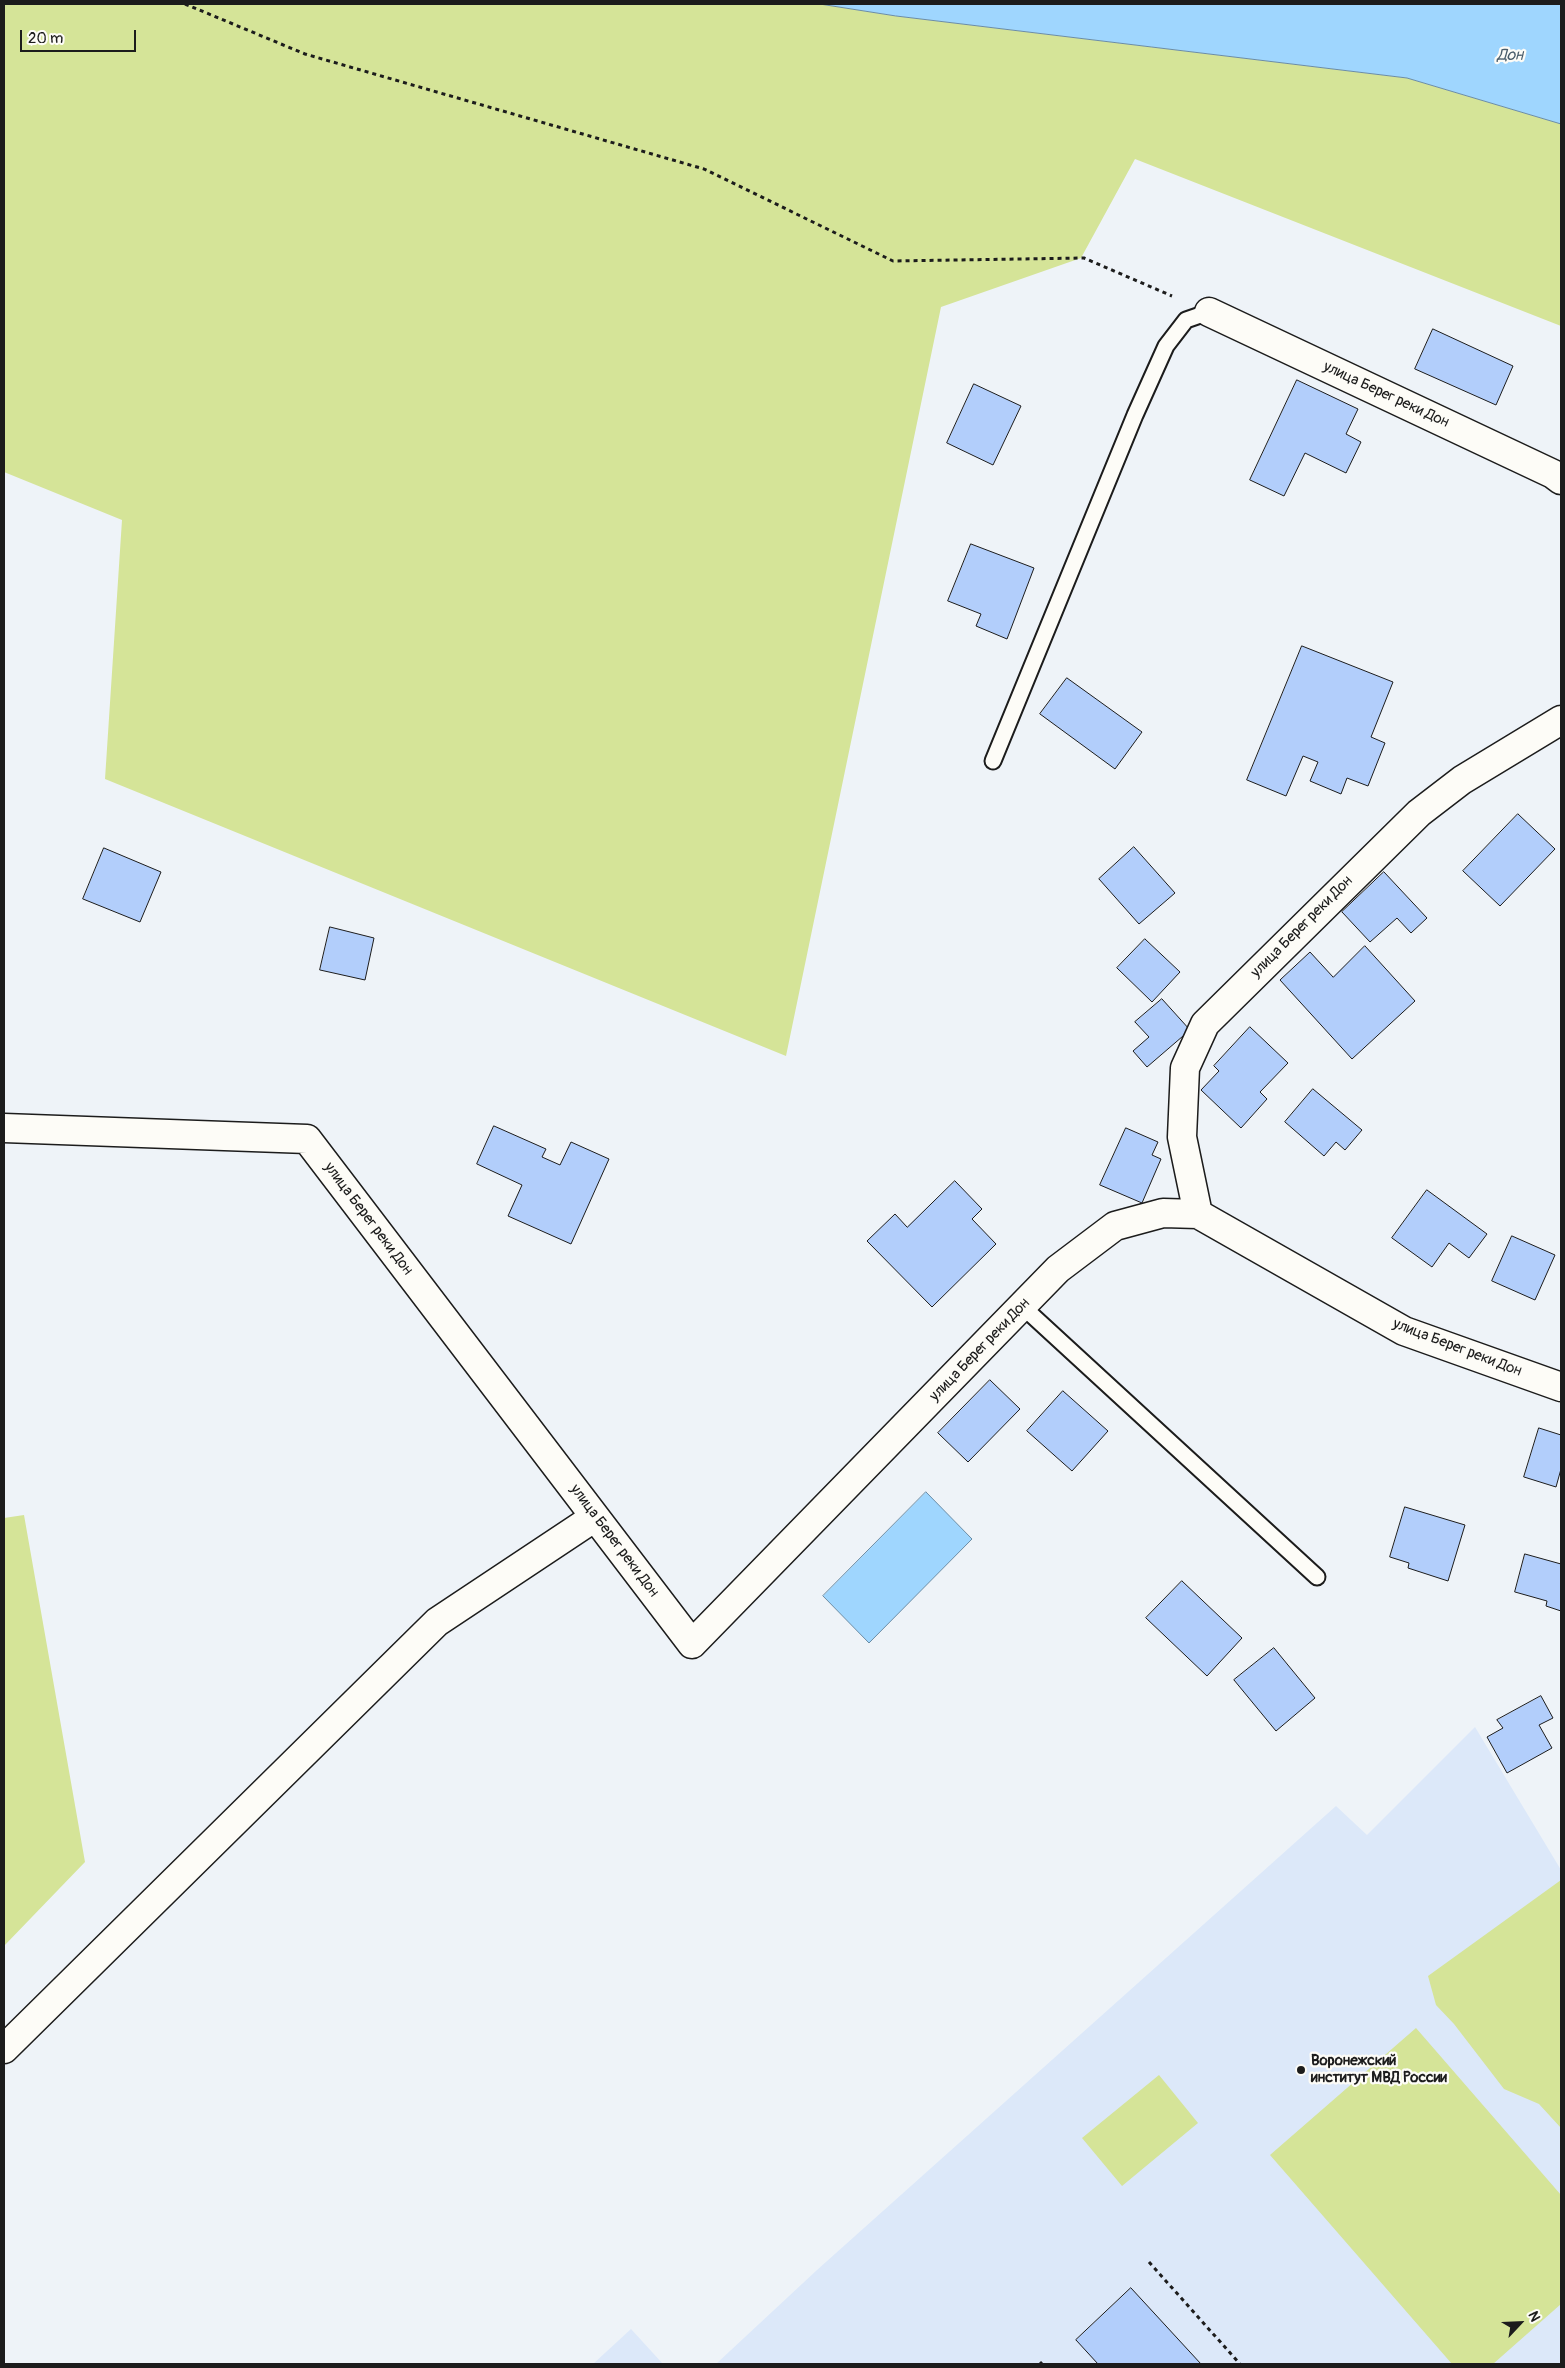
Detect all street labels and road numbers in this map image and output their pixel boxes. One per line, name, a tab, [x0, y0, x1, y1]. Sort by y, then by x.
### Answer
street label: улица Берег реки Дон	[1320, 358, 1452, 432]
street label: улица Берег реки Дон	[1247, 872, 1357, 982]
street label: улица Берег реки Дон	[320, 1159, 416, 1279]
street label: улица Берег реки Дон	[926, 1295, 1034, 1405]
street label: улица Берег реки Дон	[1390, 1315, 1524, 1381]
street label: улица Берег реки Дон	[566, 1481, 662, 1601]

